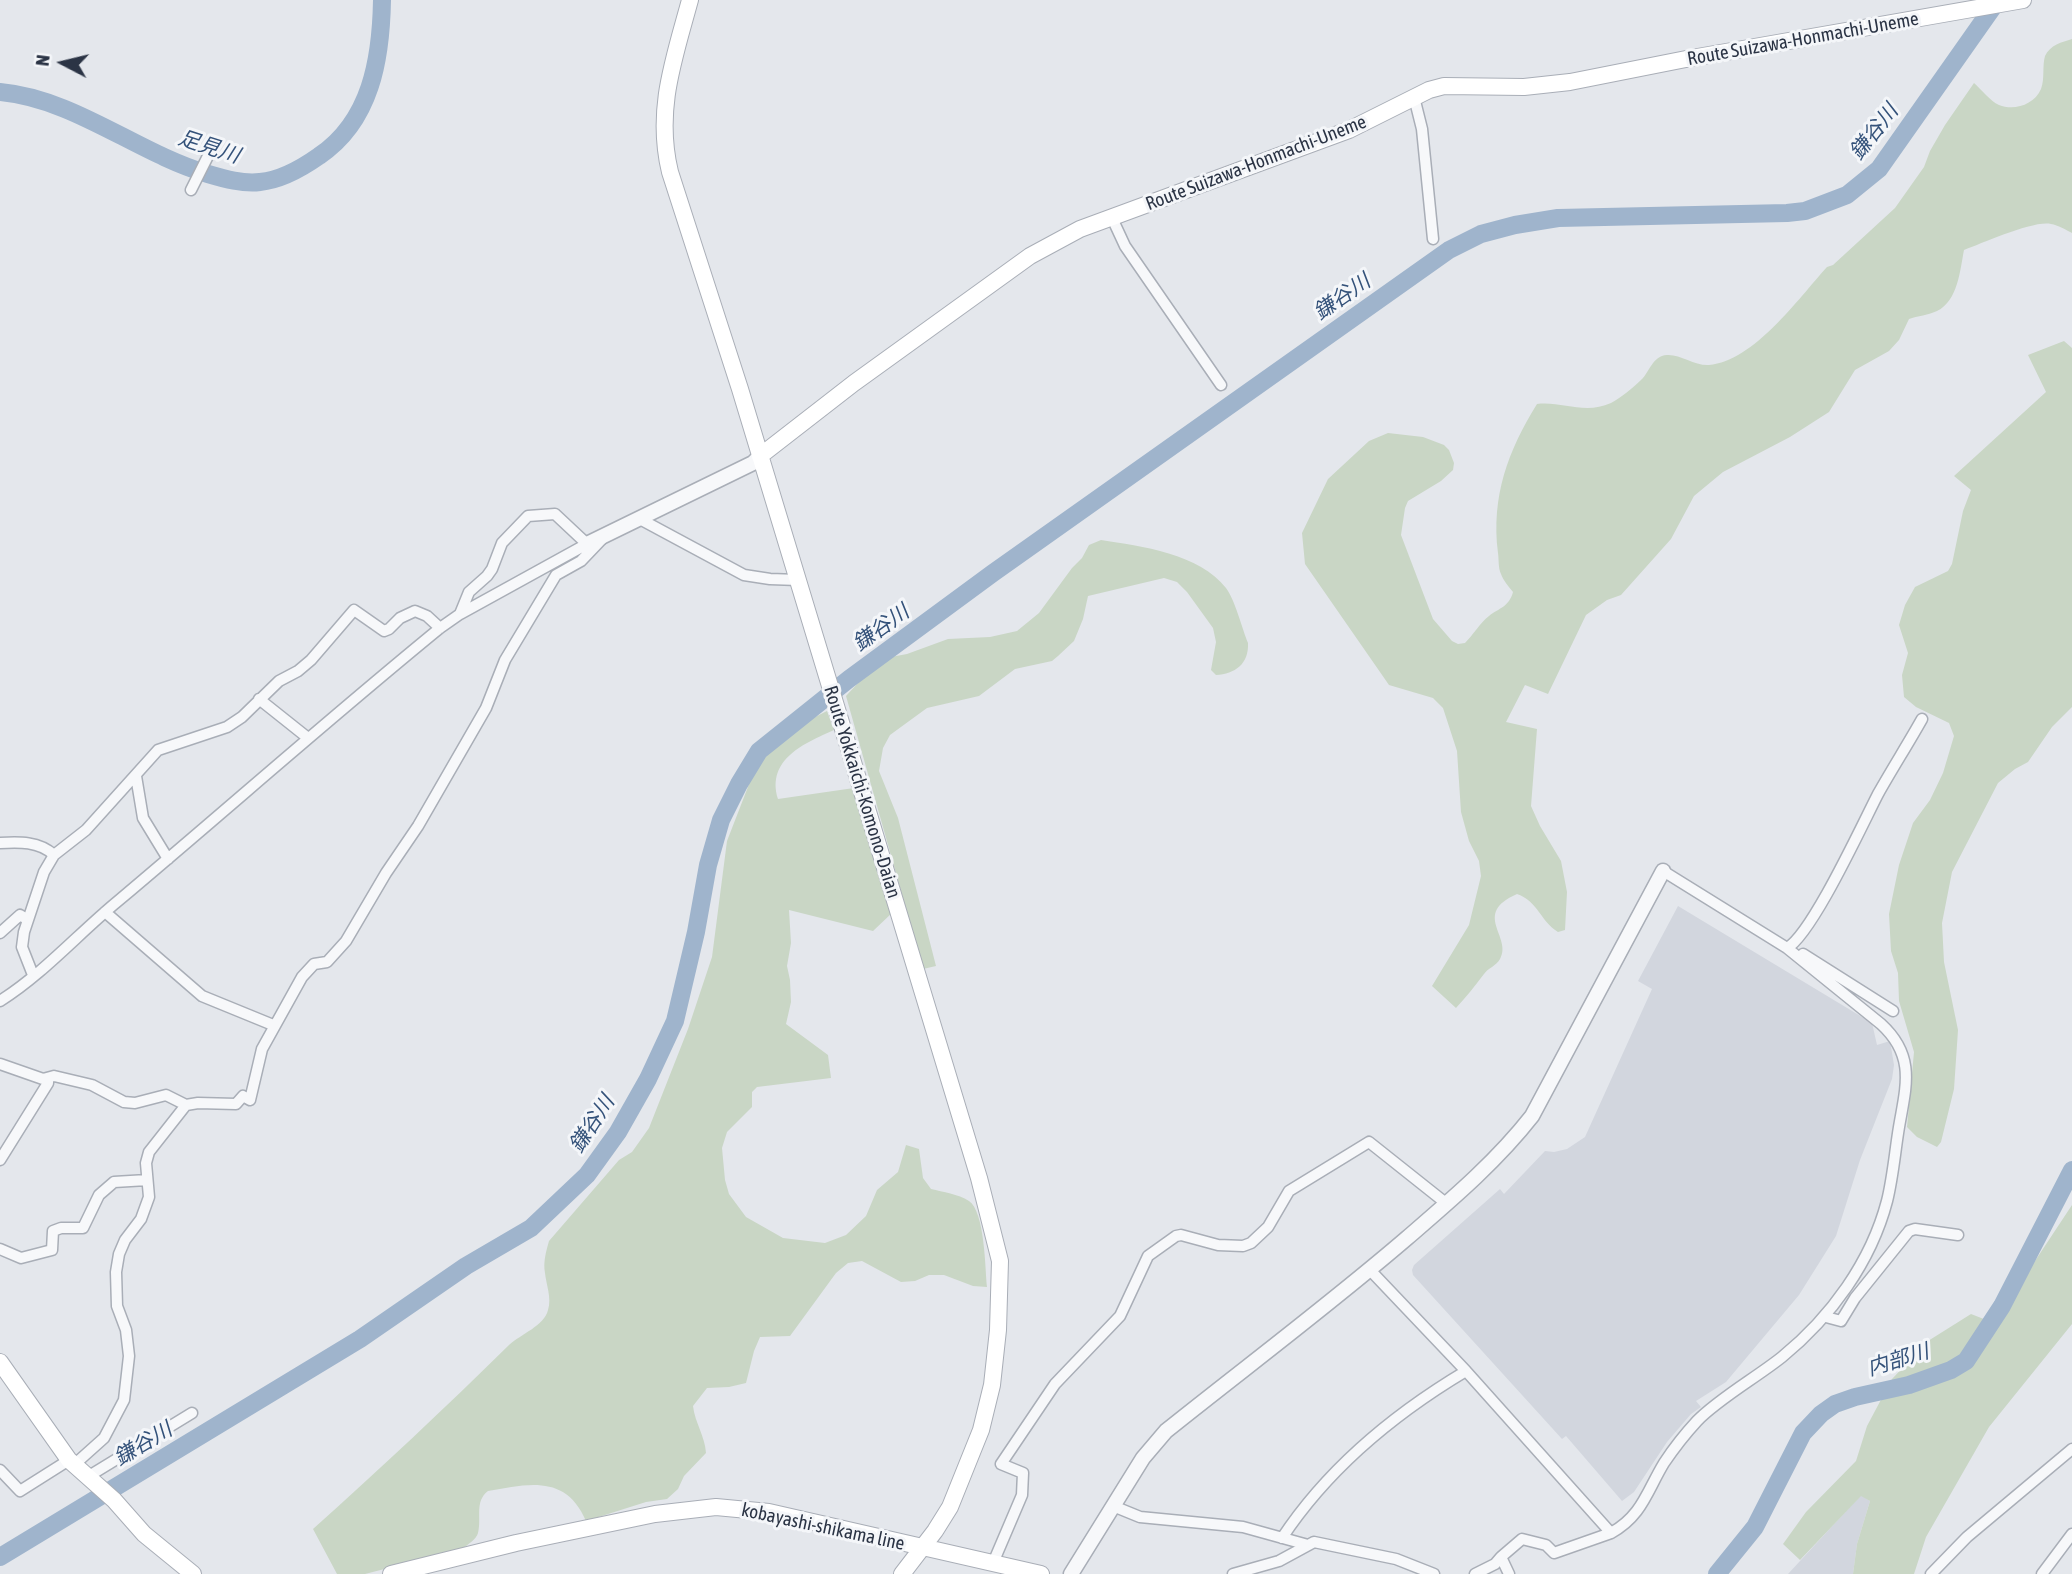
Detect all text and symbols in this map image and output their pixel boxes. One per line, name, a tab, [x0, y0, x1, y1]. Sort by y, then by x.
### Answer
street label: Route Suizawa-Honmachi-Uneme	[1686, 7, 1920, 71]
north arrow	[28, 28, 98, 98]
text: N	[31, 54, 54, 67]
water label: 鎌谷川	[1845, 99, 1903, 165]
street label: Route Suizawa-Honmachi-Uneme	[1142, 110, 1370, 216]
water label: 足見川	[175, 125, 243, 169]
water label: 鎌谷川	[1309, 269, 1375, 325]
water label: 鎌谷川	[848, 599, 914, 657]
street label: Route Yokkaichi-Komono-Daian	[819, 683, 905, 901]
water label: 鎌谷川	[564, 1091, 620, 1157]
water label: 内部川	[1864, 1339, 1932, 1381]
water label: 鎌谷川	[110, 1417, 176, 1471]
street label: kobayashi-shikama line	[739, 1499, 907, 1555]

